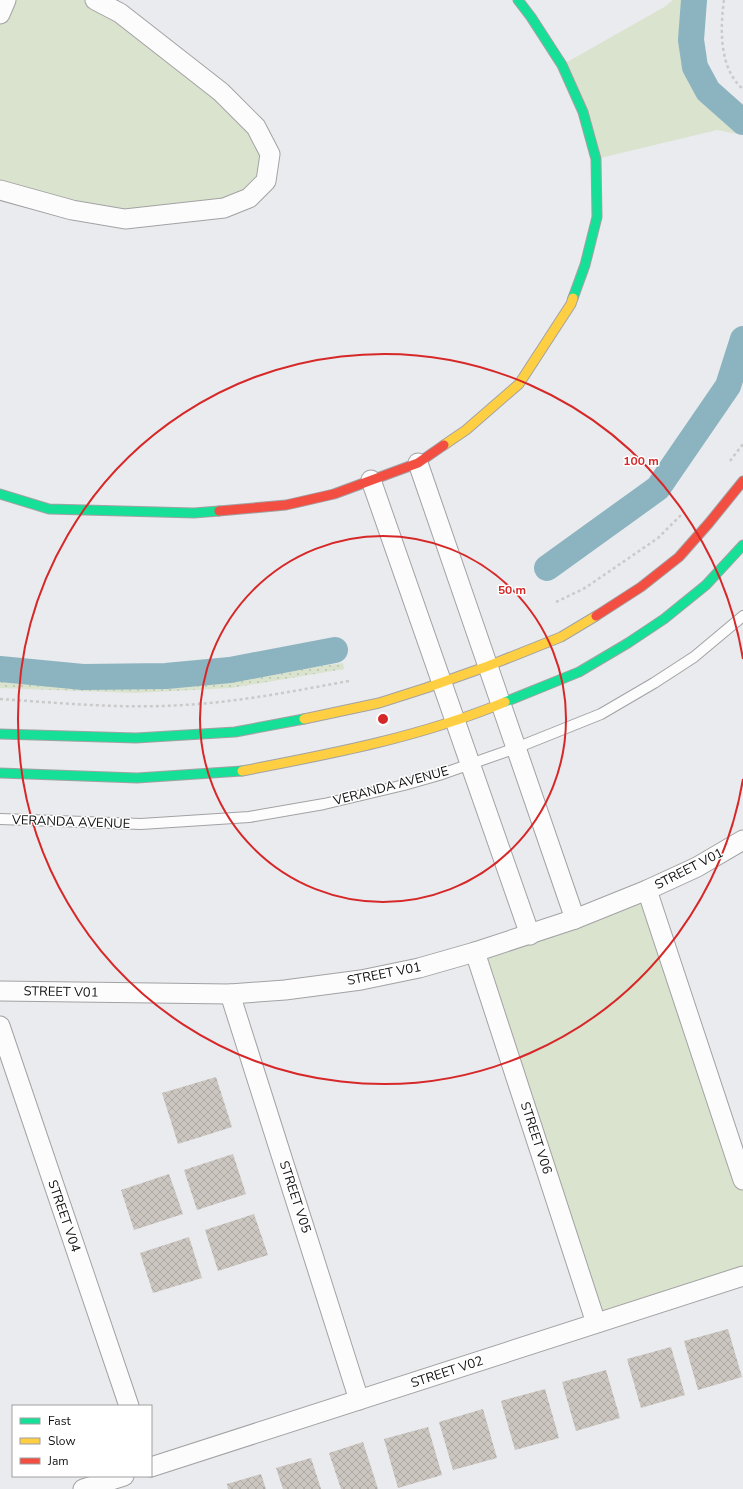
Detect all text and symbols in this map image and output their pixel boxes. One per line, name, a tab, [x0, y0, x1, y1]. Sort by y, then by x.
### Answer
text: 100 m	[623, 453, 659, 469]
text: 50 m	[498, 582, 526, 598]
centre of rings	[376, 712, 390, 726]
street label: VERANDA AVENUE	[330, 762, 451, 810]
street label: VERANDA AVENUE	[10, 811, 131, 833]
street label: STREET V01	[651, 844, 727, 894]
street label: STREET V01	[345, 958, 423, 990]
street label: STREET V01	[23, 982, 99, 1002]
street label: STREET V06	[516, 1100, 556, 1177]
street label: STREET V05	[275, 1159, 315, 1236]
street label: STREET V04	[43, 1178, 85, 1255]
street label: STREET V02	[409, 1352, 485, 1392]
legend	[12, 1405, 152, 1477]
text: Fast	[48, 1413, 71, 1429]
text: Slow	[48, 1433, 76, 1449]
text: Jam	[47, 1453, 69, 1469]

